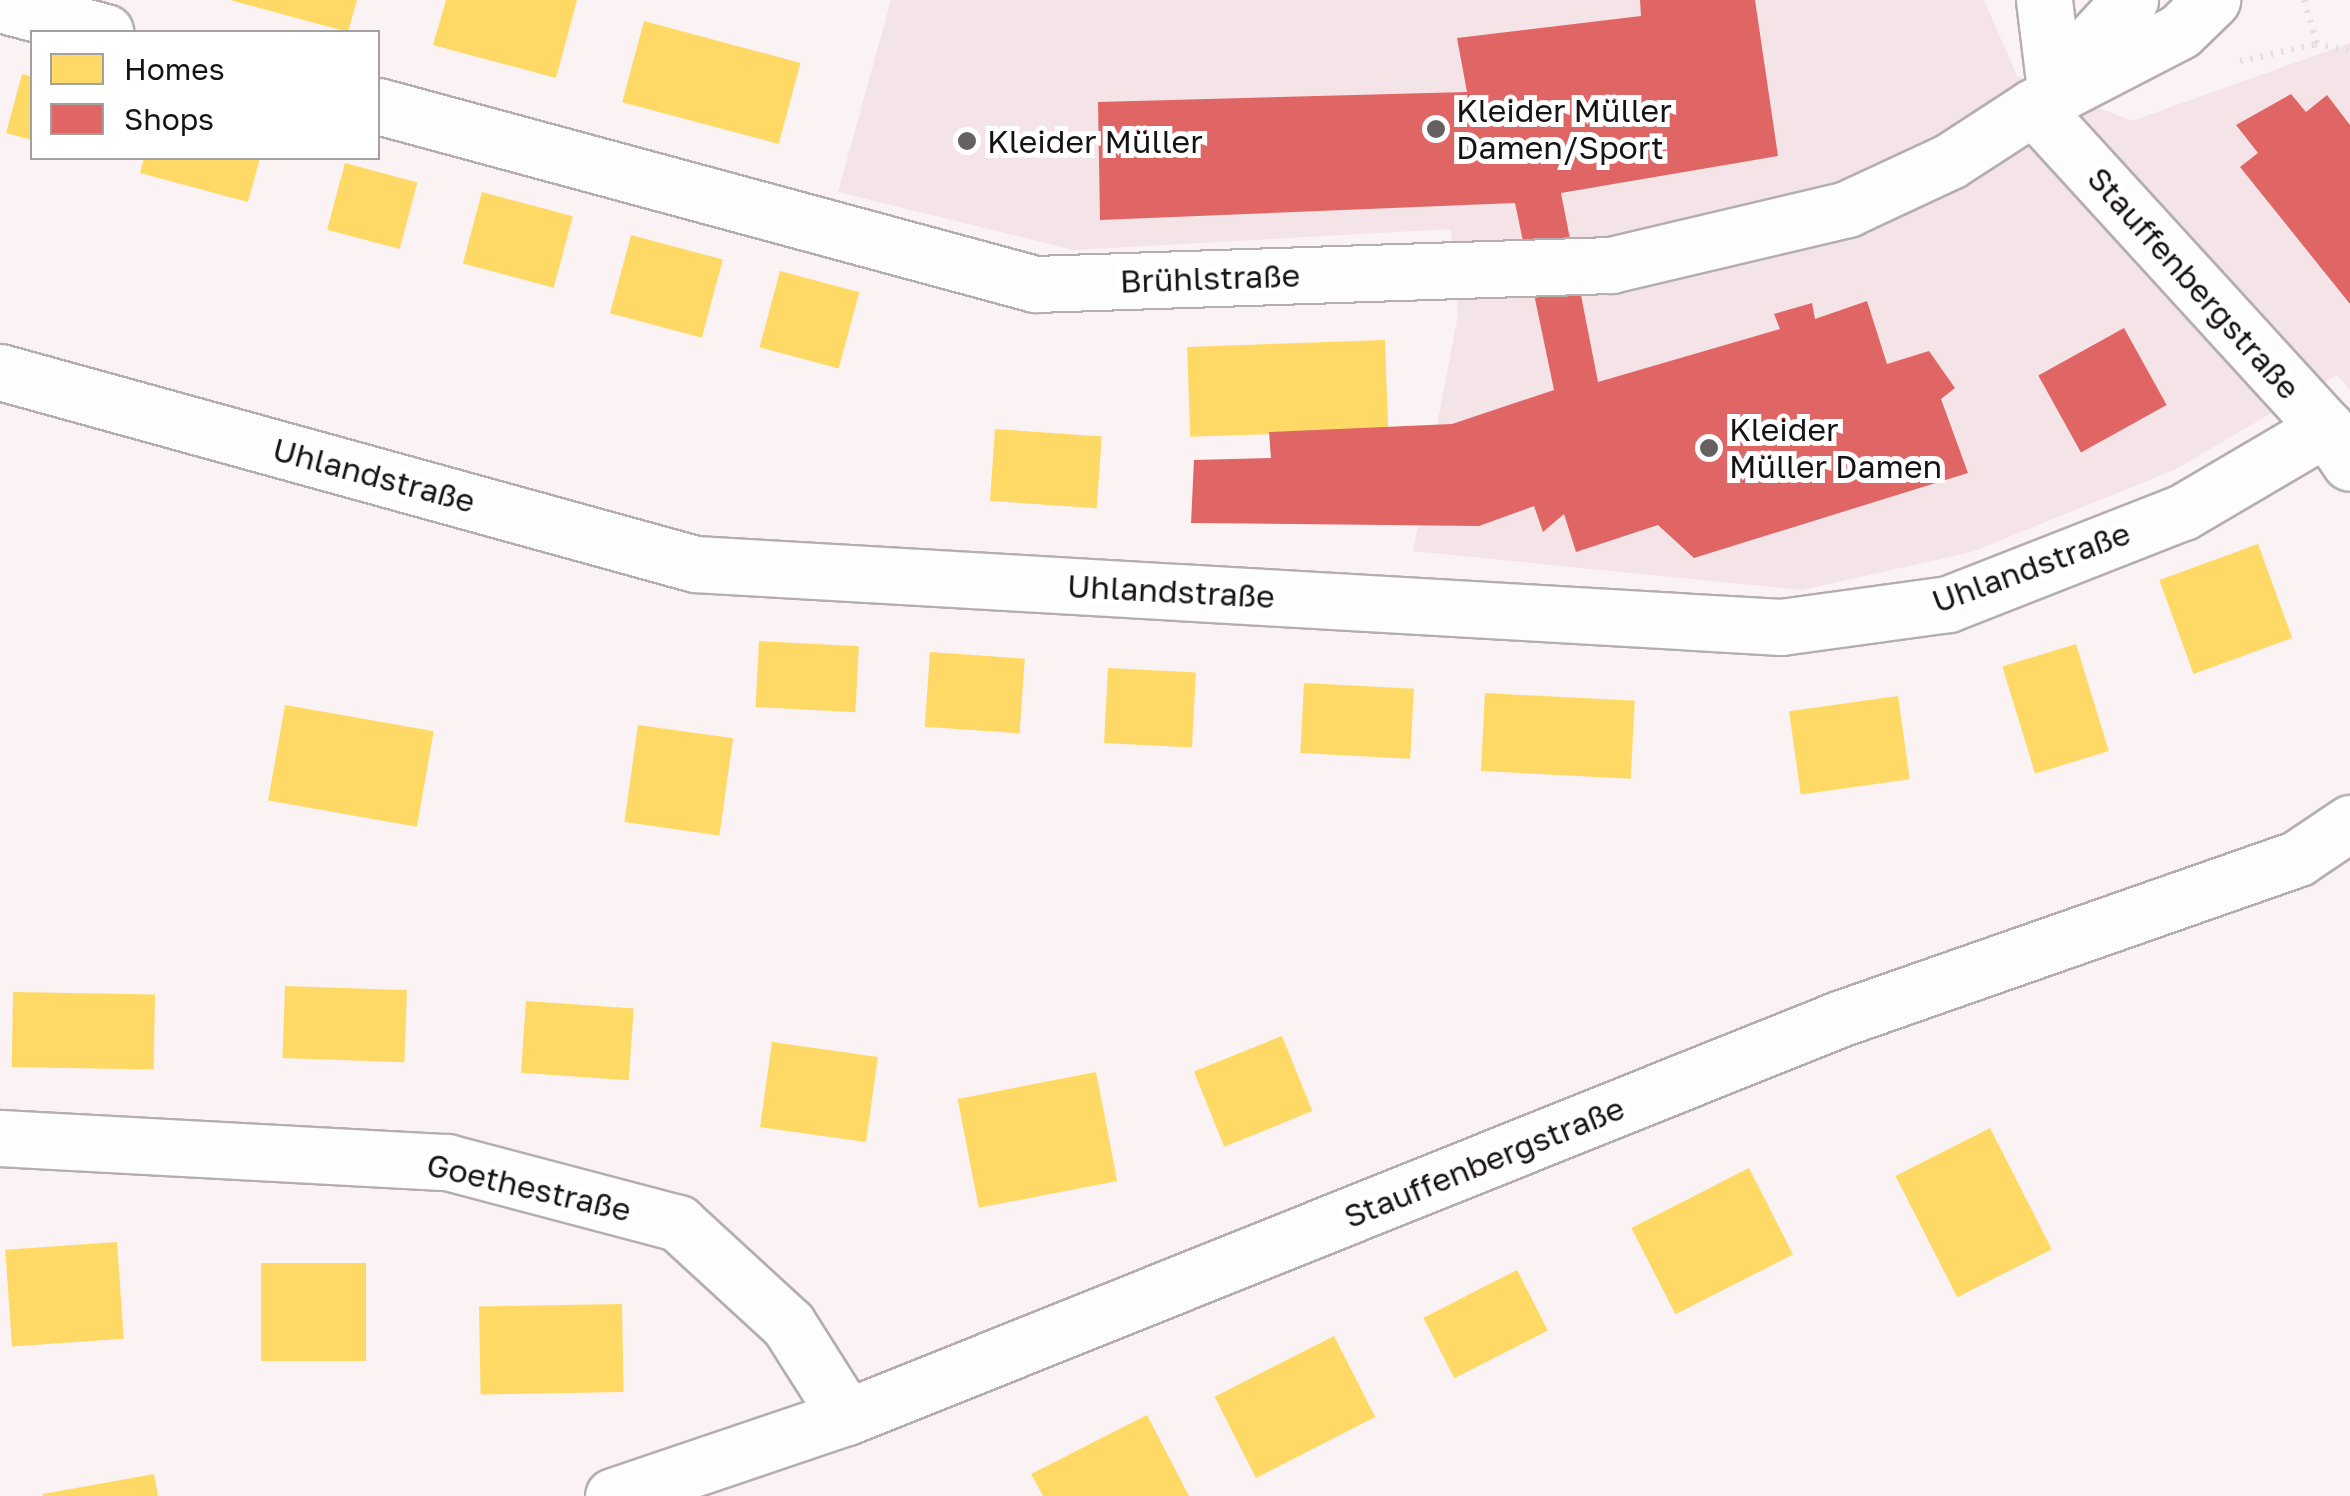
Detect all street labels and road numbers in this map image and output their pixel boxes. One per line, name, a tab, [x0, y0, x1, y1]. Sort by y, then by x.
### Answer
street label: Stauffenbergstraße	[2080, 159, 2308, 407]
street label: Brühlstraße	[1119, 256, 1301, 300]
street label: Uhlandstraße	[269, 430, 479, 520]
street label: Uhlandstraße	[1927, 513, 2135, 621]
street label: Uhlandstraße	[1066, 566, 1276, 616]
street label: Stauffenbergstraße	[1338, 1088, 1630, 1236]
street label: Goethestraße	[423, 1145, 635, 1229]

